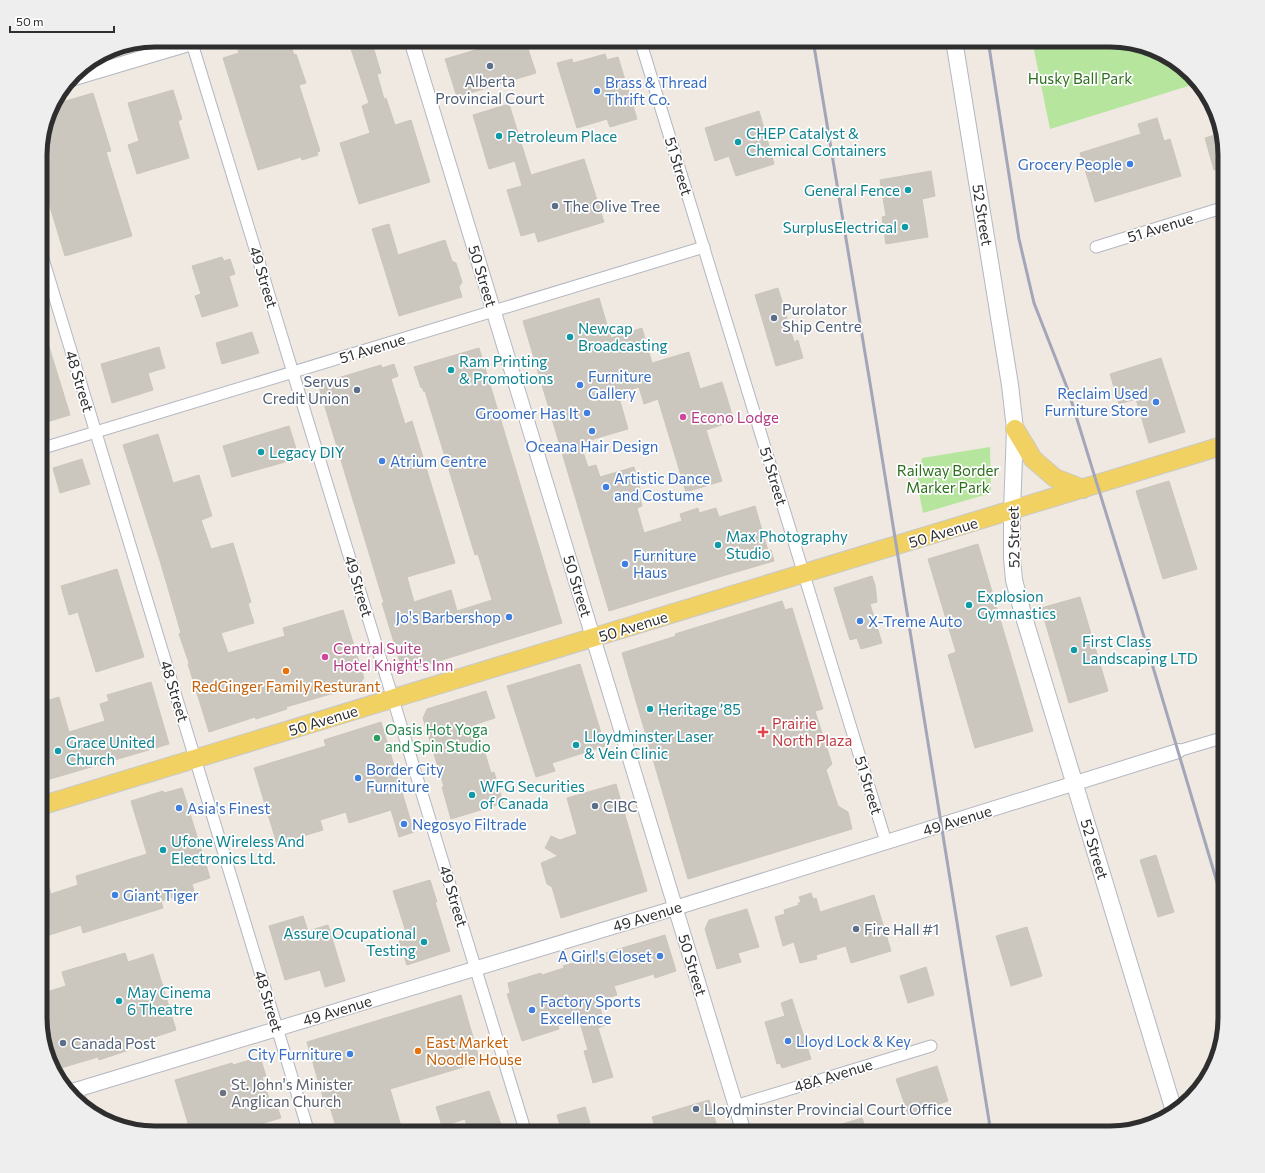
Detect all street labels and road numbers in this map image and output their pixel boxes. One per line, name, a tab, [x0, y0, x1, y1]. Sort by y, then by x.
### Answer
street label: 51 Street	[662, 135, 696, 197]
street label: 52 Street	[969, 183, 997, 247]
street label: 51 Avenue	[1125, 208, 1195, 246]
street label: 50 Street	[465, 243, 501, 309]
street label: 49 Street	[246, 244, 282, 310]
street label: 51 Avenue	[337, 329, 407, 367]
street label: 48 Street	[62, 348, 98, 414]
street label: 51 Street	[757, 445, 791, 507]
street label: 52 Street	[1003, 506, 1023, 568]
street label: 50 Avenue	[906, 513, 980, 551]
street label: 49 Street	[341, 553, 377, 619]
street label: 50 Street	[560, 553, 596, 619]
street label: 50 Avenue	[596, 607, 670, 645]
street label: 48 Street	[157, 658, 193, 724]
street label: 50 Avenue	[286, 701, 360, 739]
street label: 51 Street	[852, 754, 886, 816]
street label: 49 Avenue	[920, 801, 994, 839]
street label: 52 Street	[1077, 817, 1113, 881]
street label: 49 Street	[436, 863, 472, 929]
street label: 49 Avenue	[610, 897, 684, 935]
street label: 50 Street	[675, 932, 711, 998]
street label: 48 Street	[251, 968, 287, 1034]
street label: 49 Avenue	[300, 991, 374, 1029]
street label: 48A Avenue	[792, 1055, 874, 1095]

